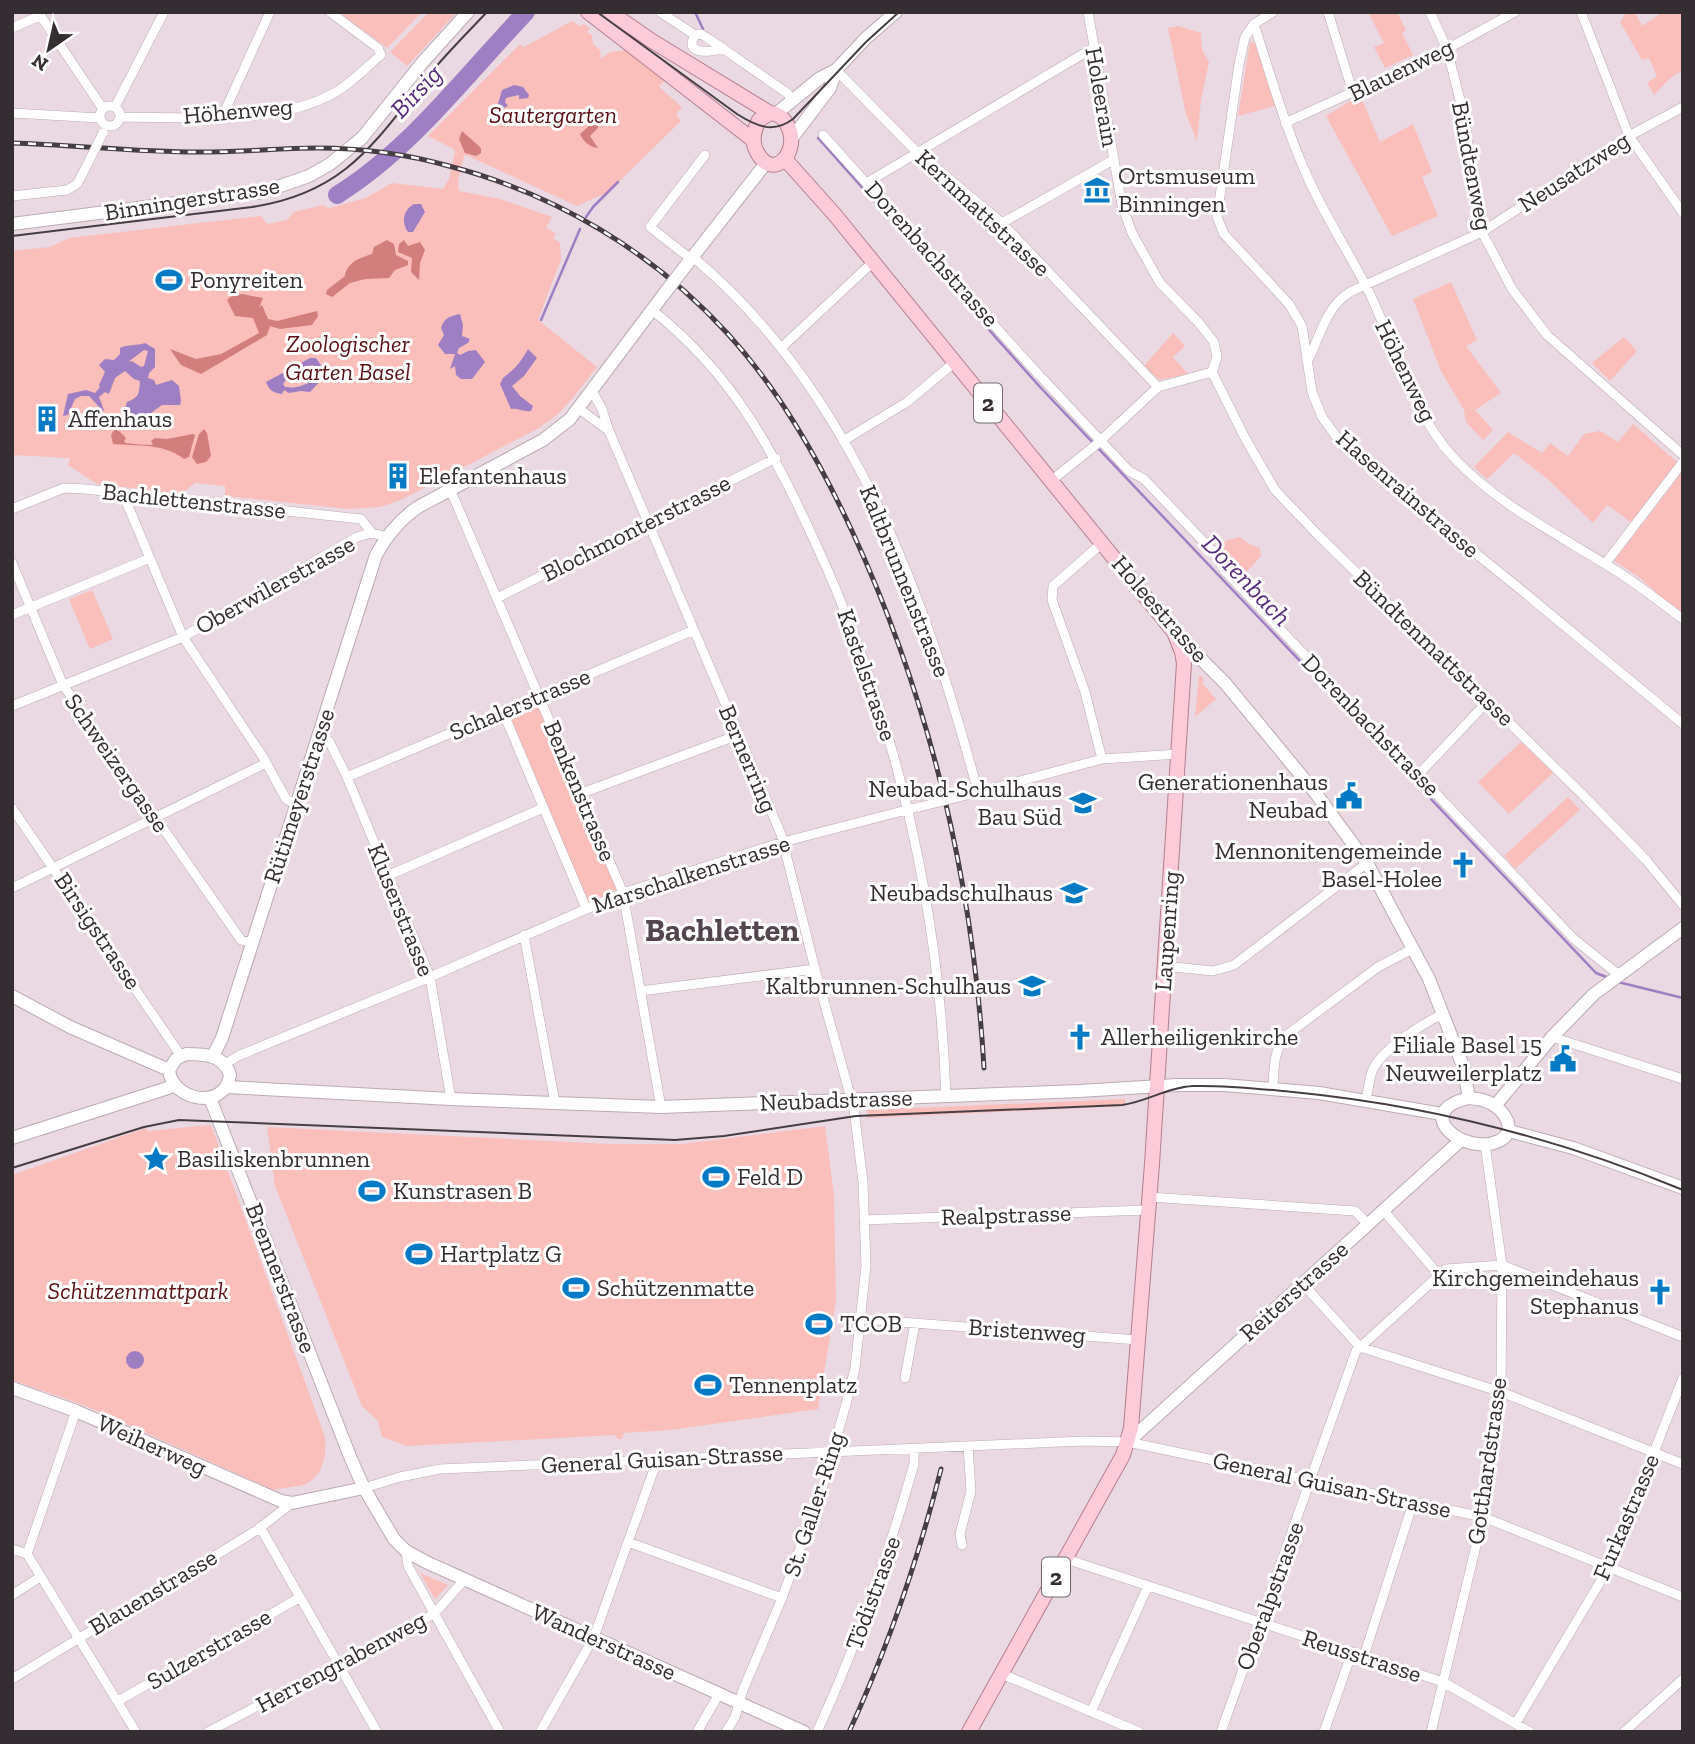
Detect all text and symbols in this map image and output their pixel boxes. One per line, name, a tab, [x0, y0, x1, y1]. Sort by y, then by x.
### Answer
north arrow	[14, 14, 84, 84]
street label: Blauenweg	[1344, 32, 1458, 107]
street label: Holeerain	[1079, 45, 1126, 149]
text: N	[27, 49, 52, 76]
water label: Birsig	[383, 57, 449, 124]
street label: Höhenweg	[182, 91, 294, 130]
street label: Bündtenweg	[1446, 99, 1499, 233]
park label: Sautergarten	[489, 100, 617, 129]
street label: Neusatzweg	[1513, 125, 1635, 218]
street label: Kernmattstrasse	[910, 143, 1057, 282]
place label: Ortsmuseum Binningen	[1118, 161, 1255, 218]
street label: Binningerstrasse	[102, 170, 282, 227]
street label: Dorenbachstrasse	[859, 175, 1006, 333]
museum icon: Ortsmuseum Binningen	[1082, 175, 1112, 205]
sports icon: Ponyreiten	[154, 265, 184, 295]
place label: Ponyreiten	[190, 265, 303, 294]
street label: Höhenweg	[1369, 315, 1444, 427]
park label: Zoologischer Garten Basel	[285, 329, 411, 386]
road number: 2	[974, 384, 1002, 422]
building icon: Affenhaus	[32, 404, 62, 434]
place label: Affenhaus	[68, 404, 172, 433]
street label: Hasenrainstrasse	[1331, 423, 1486, 564]
building icon: Elefantenhaus	[383, 461, 413, 491]
place label: Elefantenhaus	[419, 461, 567, 490]
street label: Blochmonterstrasse	[537, 467, 735, 588]
street label: Bachlettenstrasse	[101, 476, 287, 525]
street label: Kaltbrunnenstrasse	[854, 481, 957, 681]
water label: Dorenbach	[1196, 528, 1298, 632]
street label: Oberwilerstrasse	[190, 529, 360, 640]
street label: Holeestrasse	[1106, 549, 1215, 668]
street label: Bündtenmattstrasse	[1348, 563, 1521, 732]
street label: Kastelstrasse	[831, 605, 904, 745]
street label: Dorenbachstrasse	[1296, 647, 1447, 802]
street label: Schalerstrasse	[445, 661, 595, 746]
street label: Schweizergasse	[59, 688, 176, 838]
street label: Bernerring	[713, 700, 784, 817]
street label: Rütimeyerstrasse	[257, 705, 340, 887]
street label: Benkenstrasse	[538, 716, 623, 866]
place label: Generationenhaus Neubad	[1138, 767, 1328, 824]
place label: Neubad-Schulhaus Bau Süd	[868, 774, 1062, 831]
public building icon: Generationenhaus Neubad	[1334, 781, 1364, 811]
school or university icon: Neubad-Schulhaus Bau Süd	[1068, 788, 1098, 818]
street label: Marschalkenstrasse	[588, 828, 793, 919]
place label: Mennonitengemeinde Basel-Holee	[1215, 836, 1442, 893]
street label: Kluserstrasse	[362, 839, 441, 980]
church icon: Mennonitengemeinde Basel-Holee	[1448, 850, 1478, 880]
street label: Birsigstrasse	[49, 867, 148, 995]
street label: Laupenring	[1148, 870, 1185, 992]
place label: Neubadschulhaus	[870, 878, 1053, 907]
school or university icon: Neubadschulhaus	[1059, 878, 1089, 908]
district label: Bachletten	[645, 911, 799, 949]
place label: Kaltbrunnen-Schulhaus	[766, 971, 1011, 1000]
school or university icon: Kaltbrunnen-Schulhaus	[1017, 971, 1047, 1001]
church icon: Allerheiligenkirche	[1065, 1022, 1095, 1052]
place label: Allerheiligenkirche	[1101, 1022, 1298, 1051]
place label: Filiale Basel 15 Neuweilerplatz	[1385, 1030, 1542, 1087]
public building icon: Filiale Basel 15 Neuweilerplatz	[1548, 1044, 1578, 1074]
street label: Neubadstrasse	[759, 1082, 913, 1117]
place icon: Basiliskenbrunnen	[141, 1144, 171, 1174]
place label: Basiliskenbrunnen	[177, 1144, 370, 1173]
sports icon: Feld D	[701, 1162, 731, 1192]
place label: Feld D	[737, 1162, 803, 1191]
sports icon: Kunstrasen B	[357, 1176, 387, 1206]
place label: Kunstrasen B	[393, 1176, 532, 1205]
street label: Realpstrasse	[940, 1198, 1072, 1231]
street label: Brennerstrasse	[240, 1199, 323, 1357]
street label: Reiterstrasse	[1233, 1234, 1354, 1347]
sports icon: Hartplatz G	[404, 1239, 434, 1269]
place label: Hartplatz G	[440, 1239, 562, 1268]
place label: Kirchgemeindehaus Stephanus	[1432, 1263, 1639, 1320]
sports icon: Schützenmatte	[561, 1273, 591, 1303]
place label: Schützenmatte	[597, 1273, 754, 1302]
park label: Schützenmattpark	[48, 1276, 229, 1305]
church icon: Kirchgemeindehaus Stephanus	[1645, 1277, 1675, 1307]
sports icon: TCOB	[804, 1309, 834, 1339]
place label: TCOB	[840, 1309, 902, 1338]
street label: Bristenweg	[967, 1312, 1087, 1349]
sports icon: Tennenplatz	[693, 1370, 723, 1400]
place label: Tennenplatz	[729, 1370, 857, 1399]
street label: Gotthardstrasse	[1460, 1376, 1513, 1546]
street label: Weiherweg	[93, 1408, 211, 1482]
street label: St. Galler-Ring	[776, 1428, 851, 1580]
street label: General Guisan-Strasse	[540, 1438, 784, 1479]
street label: General Guisan-Strasse	[1210, 1445, 1454, 1524]
street label: Furkastrasse	[1586, 1449, 1665, 1584]
street label: Oberalpstrasse	[1229, 1518, 1310, 1674]
street label: Tödistrasse	[839, 1532, 906, 1654]
street label: Blauenstrasse	[83, 1542, 222, 1641]
road number: 2	[1042, 1558, 1070, 1596]
street label: Wanderstrasse	[528, 1597, 681, 1686]
street label: Sulzerstrasse	[142, 1601, 276, 1696]
street label: Herrengrabenweg	[251, 1604, 431, 1719]
street label: Reusstrasse	[1299, 1623, 1425, 1688]

